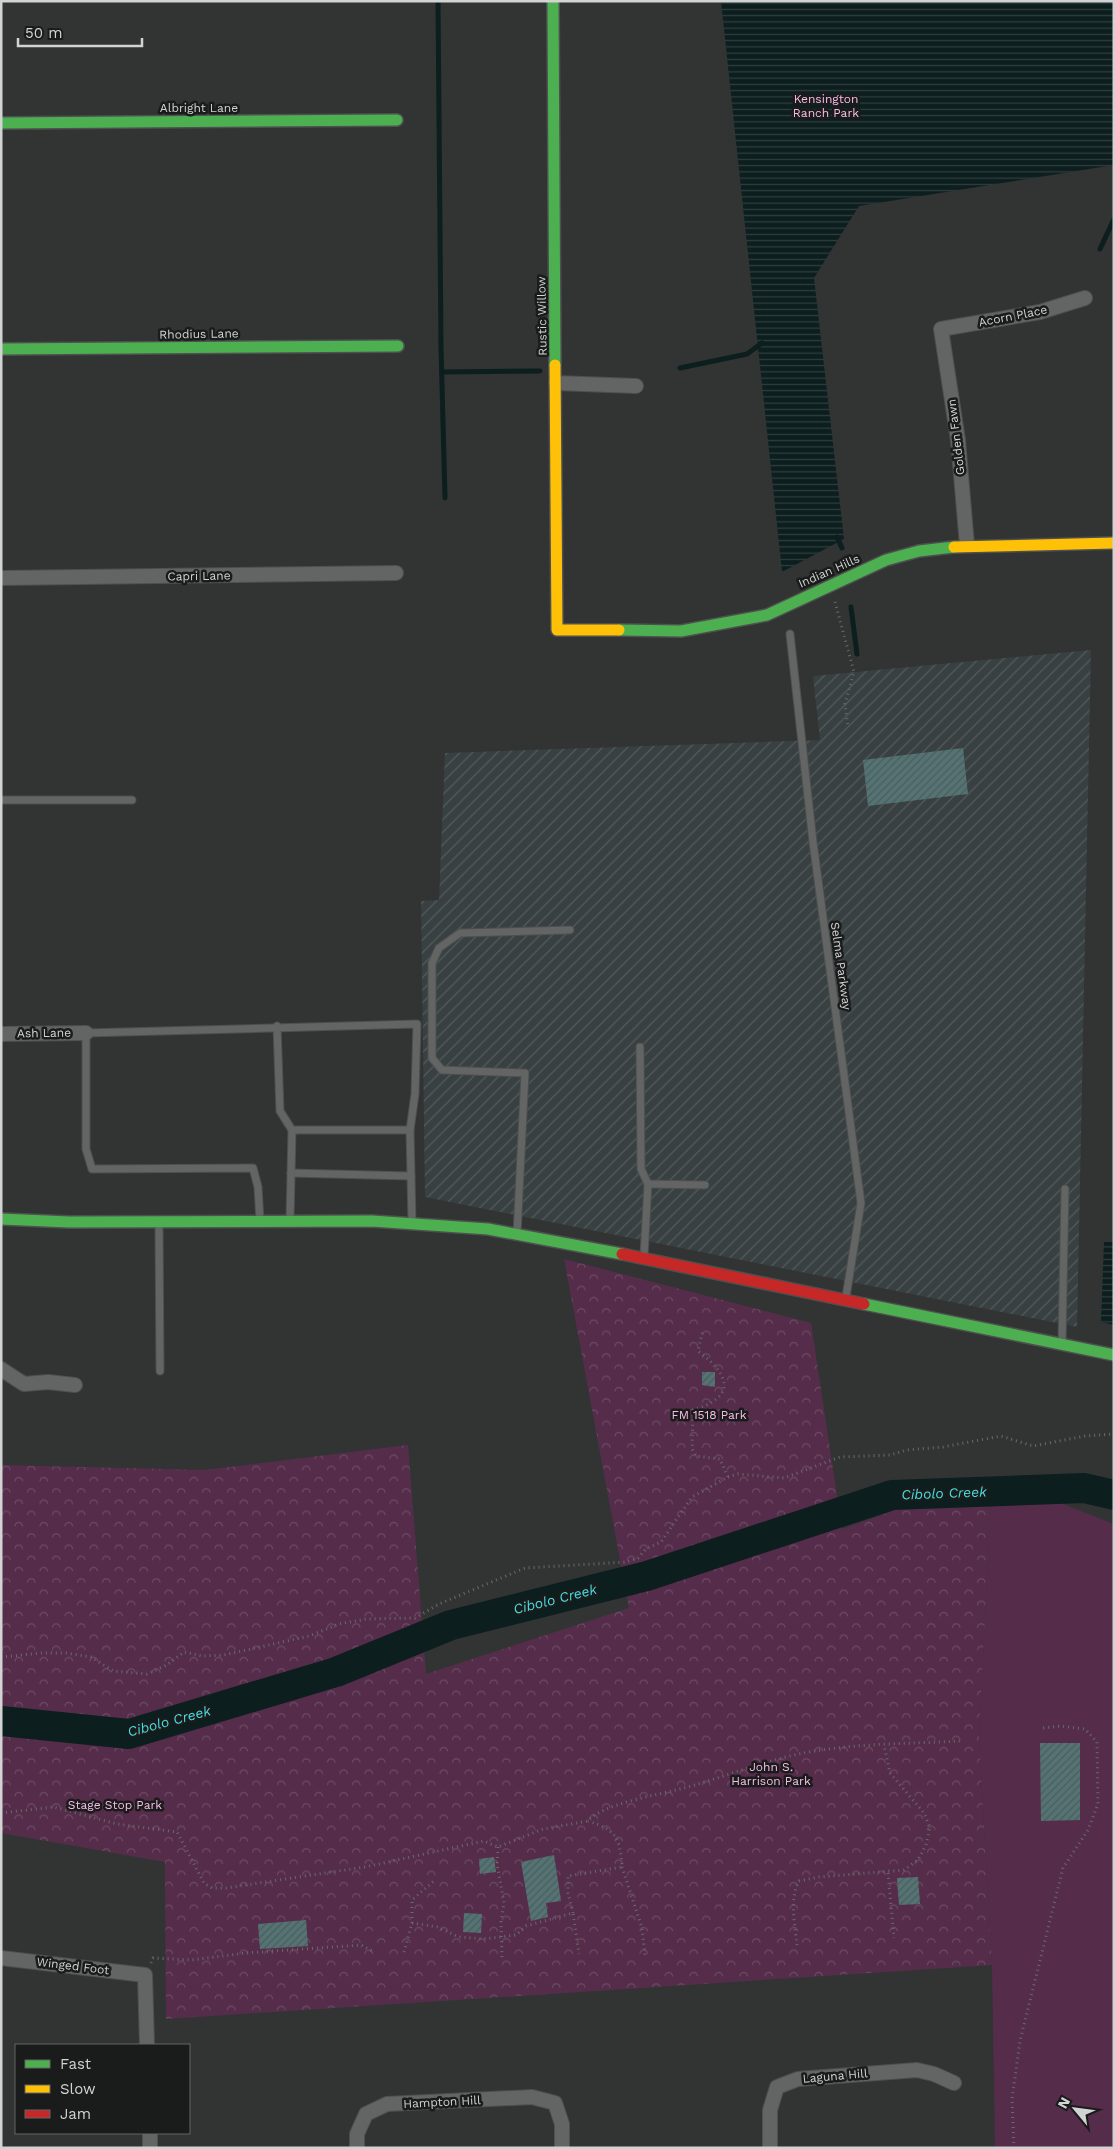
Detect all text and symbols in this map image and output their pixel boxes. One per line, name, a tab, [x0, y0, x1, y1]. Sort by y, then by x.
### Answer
scale bar	[18, 15, 141, 47]
text: 50 m	[25, 24, 62, 42]
park label: Kensington Ranch Park	[793, 92, 859, 120]
street label: Albright Lane	[160, 101, 238, 115]
street label: Rustic Willow	[534, 276, 550, 356]
street label: Acorn Place	[978, 302, 1049, 330]
street label: Rhodius Lane	[159, 326, 239, 342]
street label: Golden Fawn	[944, 398, 968, 476]
street label: Indian Hills	[796, 551, 862, 591]
street label: Capri Lane	[167, 568, 231, 584]
street label: Selma Parkway	[828, 921, 854, 1012]
street label: Ash Lane	[17, 1026, 71, 1040]
park label: FM 1518 Park	[671, 1408, 747, 1422]
water label: Cibolo Creek	[901, 1484, 987, 1502]
water label: Cibolo Creek	[512, 1581, 599, 1617]
water label: Cibolo Creek	[126, 1702, 213, 1740]
park label: John S. Harrison Park	[731, 1760, 811, 1788]
park label: Stage Stop Park	[68, 1798, 162, 1812]
street label: Winged Foot	[36, 1955, 110, 1977]
legend	[15, 2044, 190, 2134]
text: Fast	[60, 2055, 92, 2073]
street label: Laguna Hill	[802, 2066, 868, 2086]
text: Slow	[60, 2080, 96, 2098]
north arrow	[1050, 2084, 1100, 2134]
street label: Hampton Hill	[403, 2093, 481, 2111]
text: N	[1054, 2094, 1073, 2111]
text: Jam	[60, 2105, 91, 2123]

